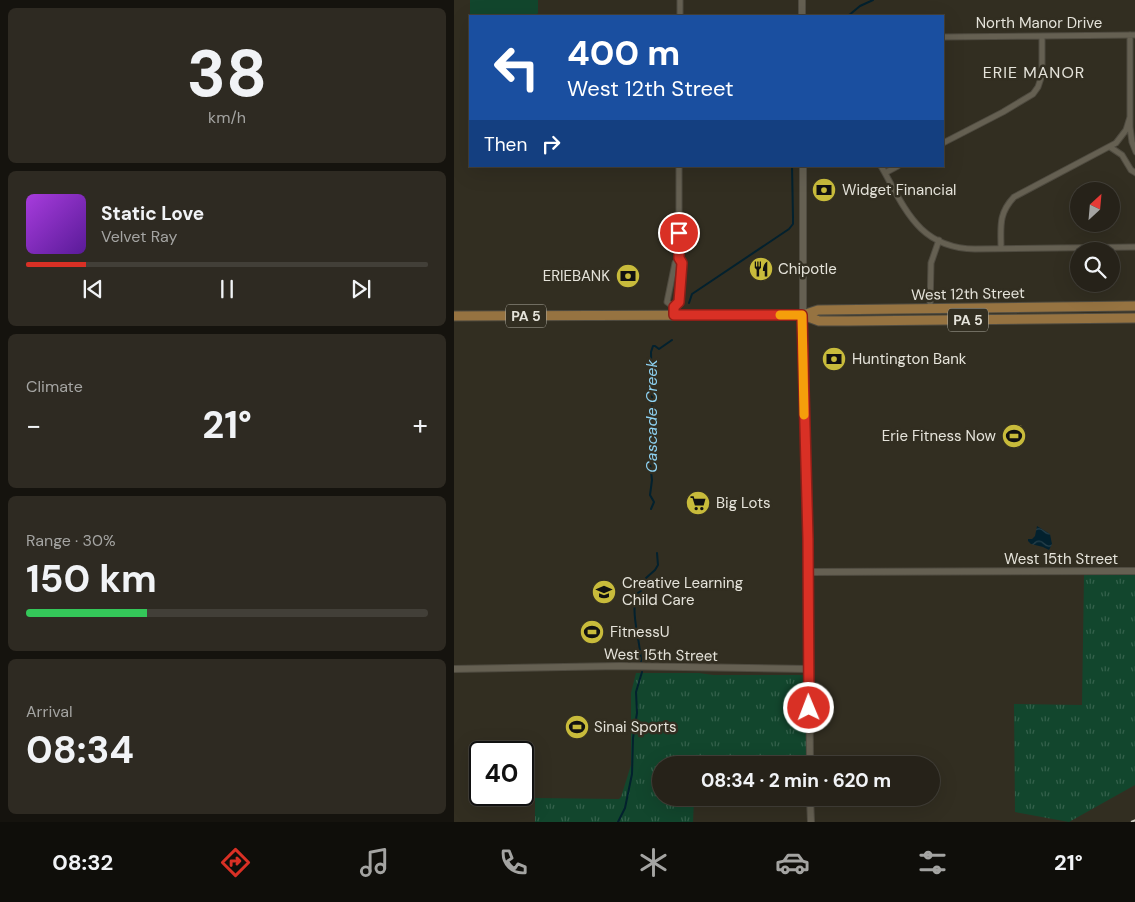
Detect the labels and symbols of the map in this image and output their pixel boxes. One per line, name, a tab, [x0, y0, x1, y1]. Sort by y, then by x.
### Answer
street label: North Manor Drive	[976, 13, 1102, 33]
district label: ERIE MANOR	[983, 62, 1085, 83]
bank icon: Widget Financial	[811, 177, 837, 203]
place label: Widget Financial	[842, 180, 956, 200]
north arrow	[1070, 182, 1120, 232]
pin	[658, 212, 700, 254]
restaurant icon: Chipotle	[748, 256, 774, 282]
place label: Chipotle	[778, 259, 837, 279]
bank icon: ERIEBANK	[615, 263, 641, 289]
place label: ERIEBANK	[543, 266, 610, 286]
street label: West 12th Street	[911, 283, 1025, 305]
road number: PA 5	[506, 304, 546, 328]
road number: PA 5	[948, 308, 988, 332]
bank icon: Huntington Bank	[821, 346, 847, 372]
place label: Huntington Bank	[852, 349, 967, 369]
water label: Cascade Creek	[641, 359, 662, 473]
sports icon: Erie Fitness Now	[1001, 423, 1027, 449]
place label: Erie Fitness Now	[882, 426, 997, 446]
supermarket icon: Big Lots	[685, 490, 711, 516]
place label: Big Lots	[716, 493, 771, 513]
street label: West 15th Street	[1004, 549, 1118, 569]
place label: Creative Learning Child Care	[622, 573, 743, 610]
school or university icon: Creative Learning Child Care	[591, 579, 617, 605]
sports icon: FitnessU	[579, 619, 605, 645]
place label: FitnessU	[610, 622, 670, 642]
street label: West 15th Street	[604, 644, 718, 666]
position arrow	[782, 681, 834, 733]
sports icon: Sinai Sports	[564, 714, 590, 740]
place label: Sinai Sports	[594, 717, 677, 737]
speed limit sign: 40	[469, 741, 534, 806]

